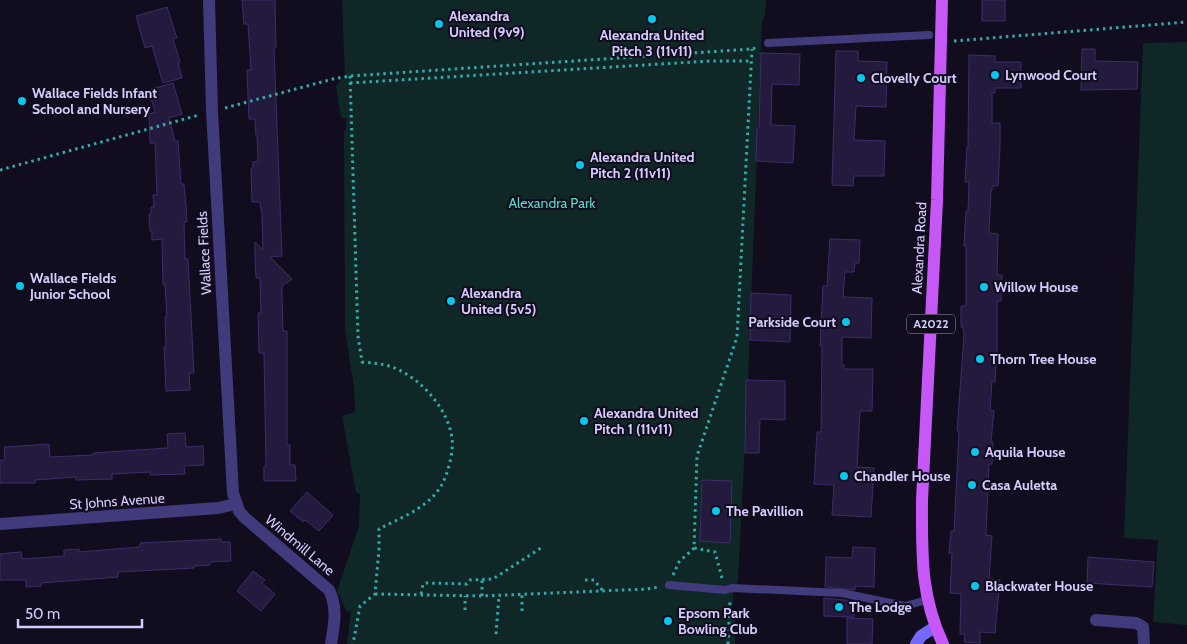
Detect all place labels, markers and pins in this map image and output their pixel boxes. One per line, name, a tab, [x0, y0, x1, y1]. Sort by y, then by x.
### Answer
place label: Alexandra United (9v9)	[449, 7, 525, 41]
marker: Alexandra United Pitch 3 (11v11)	[646, 13, 658, 25]
marker: Alexandra United (9v9)	[433, 18, 445, 30]
place label: Alexandra United Pitch 3 (11v11)	[600, 26, 704, 60]
place label: Lynwood Court	[1005, 66, 1097, 84]
place label: Clovelly Court	[871, 69, 957, 87]
marker: Lynwood Court	[989, 69, 1001, 81]
marker: Clovelly Court	[855, 72, 867, 84]
place label: Wallace Fields Infant School and Nursery	[32, 84, 157, 118]
marker: Wallace Fields Infant School and Nursery	[16, 95, 28, 107]
place label: Alexandra United Pitch 2 (11v11)	[590, 148, 695, 182]
marker: Alexandra United Pitch 2 (11v11)	[574, 159, 586, 171]
place label: Wallace Fields Junior School	[29, 269, 116, 303]
place label: Willow House	[994, 278, 1078, 296]
marker: Wallace Fields Junior School	[14, 280, 26, 292]
marker: Willow House	[978, 281, 990, 293]
place label: Alexandra United (5v5)	[461, 284, 536, 318]
marker: Alexandra United (5v5)	[445, 295, 457, 307]
place label: Parkside Court	[748, 313, 836, 331]
marker: Parkside Court	[840, 316, 852, 328]
place label: Thorn Tree House	[990, 350, 1096, 368]
marker: Thorn Tree House	[974, 353, 986, 365]
place label: Alexandra United Pitch 1 (11v11)	[594, 404, 699, 438]
marker: Alexandra United Pitch 1 (11v11)	[578, 415, 590, 427]
place label: Aquila House	[985, 443, 1065, 461]
marker: Aquila House	[969, 446, 981, 458]
place label: Chandler House	[854, 467, 950, 485]
marker: Chandler House	[838, 470, 850, 482]
place label: Casa Auletta	[982, 476, 1057, 494]
marker: Casa Auletta	[966, 479, 978, 491]
place label: The Pavillion	[726, 502, 803, 520]
marker: The Pavillion	[710, 505, 722, 517]
place label: Blackwater House	[985, 577, 1093, 595]
marker: Blackwater House	[969, 580, 981, 592]
place label: The Lodge	[849, 598, 912, 616]
marker: The Lodge	[833, 601, 845, 613]
place label: Epsom Park Bowling Club	[678, 604, 758, 638]
marker: Epsom Park Bowling Club	[662, 615, 674, 627]

